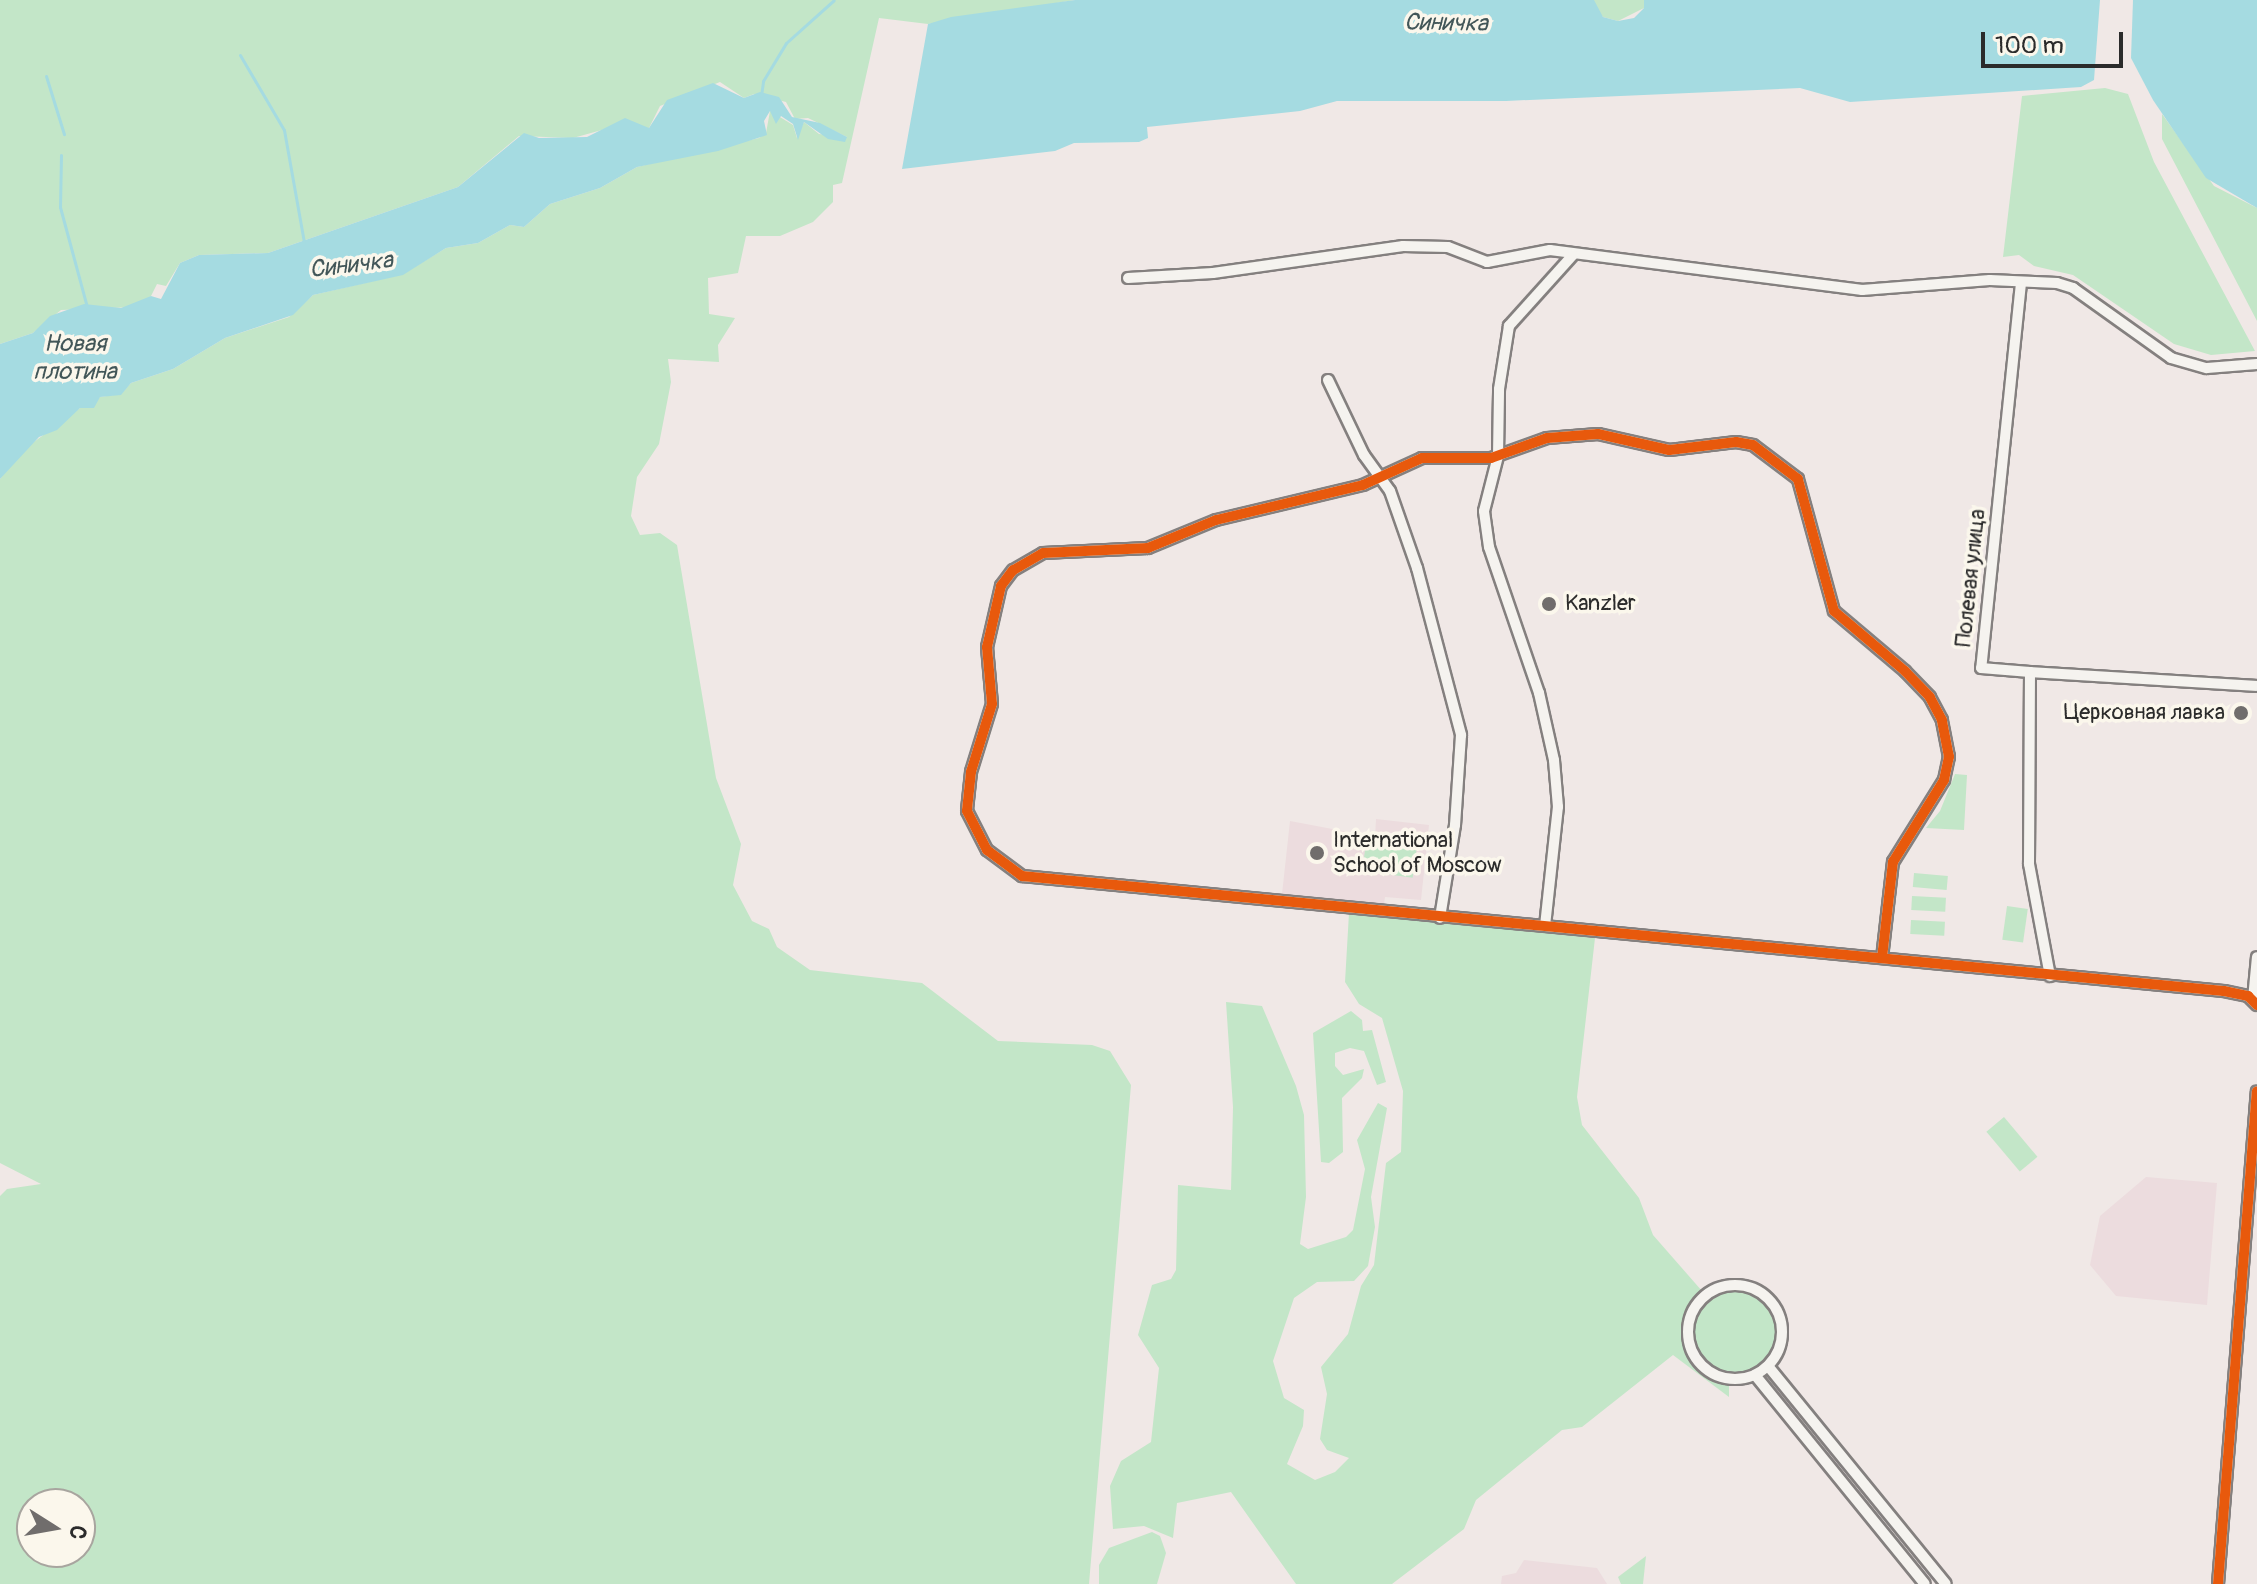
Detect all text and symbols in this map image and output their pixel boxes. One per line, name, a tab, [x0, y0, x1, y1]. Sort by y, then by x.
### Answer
water label: Синичка	[1404, 8, 1488, 38]
scale bar	[1985, 16, 2127, 66]
text: 100 m	[1995, 31, 2064, 60]
water label: Синичка	[308, 246, 394, 284]
water label: Новая плотина	[33, 330, 117, 386]
street label: Полевая улица	[1951, 508, 1991, 648]
place label: Kanzler	[1565, 591, 1636, 617]
marker: Kanzler	[1540, 595, 1558, 613]
place label: Церковная лавка	[2064, 700, 2225, 726]
marker: Церковная лавка	[2232, 704, 2250, 722]
place label: International School of Moscow	[1333, 827, 1502, 878]
marker: International School of Moscow	[1308, 844, 1326, 862]
north arrow	[16, 1488, 96, 1568]
text: С	[63, 1523, 93, 1542]

